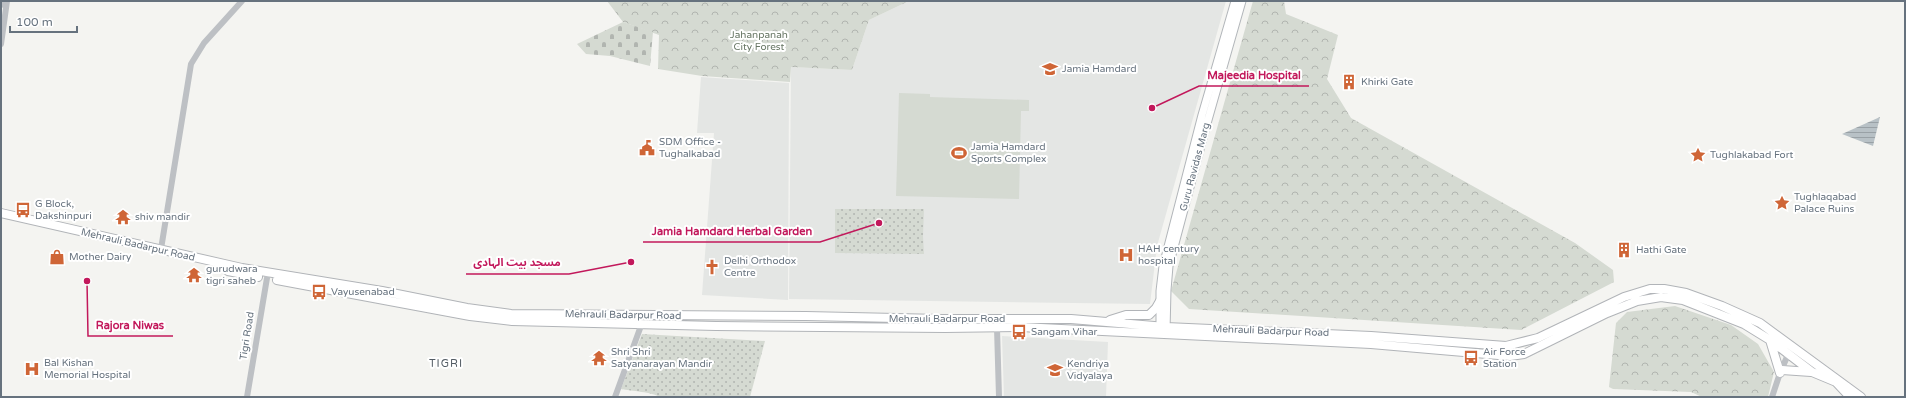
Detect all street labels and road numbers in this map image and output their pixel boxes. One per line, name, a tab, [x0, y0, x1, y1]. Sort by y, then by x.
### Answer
street label: Guru Ravidas Marg	[1177, 121, 1213, 213]
street label: Mehrauli Badarpur Road	[80, 226, 196, 264]
street label: Mehrauli Badarpur Road	[565, 308, 681, 322]
street label: Tigri Road	[237, 311, 257, 361]
street label: Mehrauli Badarpur Road	[889, 313, 1005, 325]
street label: Mehrauli Badarpur Road	[1213, 323, 1329, 339]

